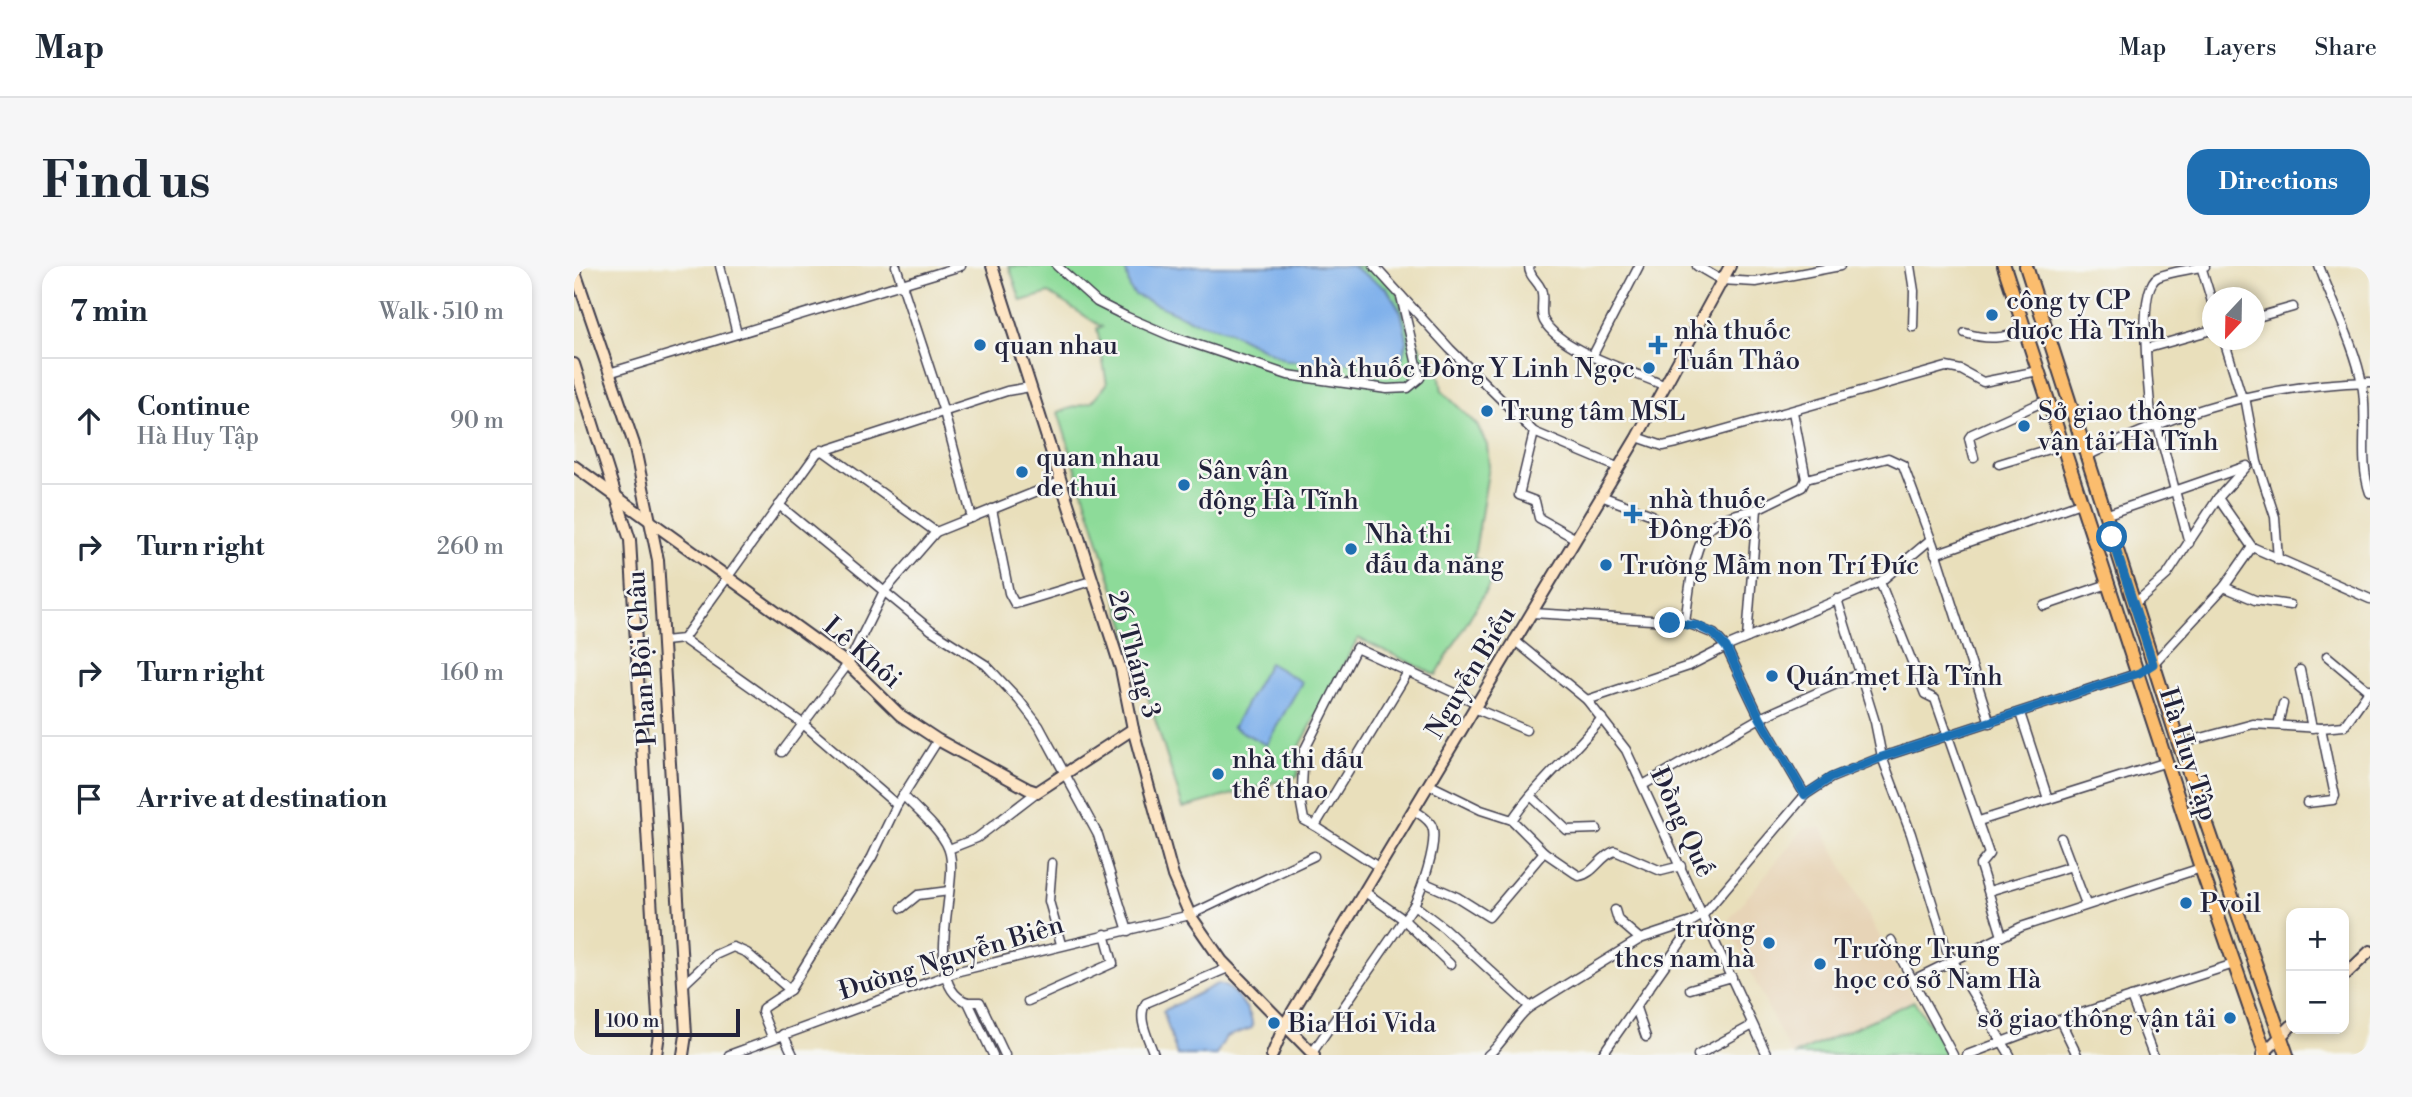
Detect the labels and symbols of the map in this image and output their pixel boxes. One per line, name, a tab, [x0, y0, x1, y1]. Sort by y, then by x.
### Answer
place label: công ty CP dược Hà Tĩnh	[2006, 285, 2166, 347]
north arrow	[2202, 287, 2265, 350]
marker: công ty CP dược Hà Tĩnh	[1984, 307, 2000, 323]
place label: nhà thuốc Tuấn Thảo	[1674, 315, 1800, 377]
place label: quan nhau	[994, 330, 1118, 362]
marker: nhà thuốc Tuấn Thảo	[1648, 335, 1668, 355]
marker: quan nhau	[972, 337, 988, 353]
place label: nhà thuốc Đông Y Linh Ngọc	[1298, 353, 1635, 385]
marker: nhà thuốc Đông Y Linh Ngọc	[1641, 360, 1657, 376]
place label: Trung tâm MSL	[1501, 396, 1685, 428]
place label: Sở giao thông vận tải Hà Tĩnh	[2037, 396, 2219, 458]
marker: Trung tâm MSL	[1479, 403, 1495, 419]
marker: Sở giao thông vận tải Hà Tĩnh	[2016, 418, 2032, 434]
place label: quan nhau de thui	[1036, 442, 1160, 504]
place label: Sân vận động Hà Tĩnh	[1198, 455, 1359, 517]
marker: quan nhau de thui	[1014, 464, 1030, 480]
marker: Sân vận động Hà Tĩnh	[1176, 477, 1192, 493]
place label: nhà thuốc Đông Đô	[1649, 484, 1766, 546]
marker: nhà thuốc Đông Đô	[1623, 504, 1643, 524]
place label: Nhà thi đấu đa năng	[1365, 519, 1505, 581]
route start	[2096, 521, 2127, 552]
marker: Nhà thi đấu đa năng	[1343, 541, 1359, 557]
place label: Trường Mầm non Trí Đức	[1620, 550, 1919, 582]
marker: Trường Mầm non Trí Đức	[1598, 557, 1614, 573]
street label: Phan Bội Châu	[620, 569, 664, 747]
street label: 26 Tháng 3	[1101, 587, 1167, 722]
street label: Nguyễn Biểu	[1419, 600, 1523, 744]
route end	[1654, 607, 1685, 638]
street label: Lê Khôi	[817, 610, 908, 695]
place label: Quán mẹt Hà Tĩnh	[1786, 661, 2003, 693]
marker: Quán mẹt Hà Tĩnh	[1764, 668, 1780, 684]
street label: Hà Huy Tập	[2152, 684, 2225, 825]
place label: nhà thi đấu thể thao	[1232, 744, 1363, 806]
street label: Đồng Quế	[1643, 762, 1721, 882]
marker: nhà thi đấu thể thao	[1210, 766, 1226, 782]
place label: Pvoil	[2200, 888, 2261, 920]
marker: Pvoil	[2178, 895, 2194, 911]
street label: Đường Nguyễn Biên	[835, 909, 1068, 1007]
place label: trường thcs nam hà	[1615, 913, 1756, 975]
place label: Trường Trung học cơ sở Nam Hà	[1834, 934, 2042, 996]
marker: trường thcs nam hà	[1761, 935, 1777, 951]
marker: Trường Trung học cơ sở Nam Hà	[1812, 956, 1828, 972]
place label: sở giao thông vận tải	[1977, 1003, 2216, 1035]
scale bar	[595, 1006, 740, 1038]
place label: Bia Hơi Vida	[1287, 1008, 1437, 1040]
marker: sở giao thông vận tải	[2222, 1010, 2238, 1026]
marker: Bia Hơi Vida	[1266, 1015, 1282, 1031]

